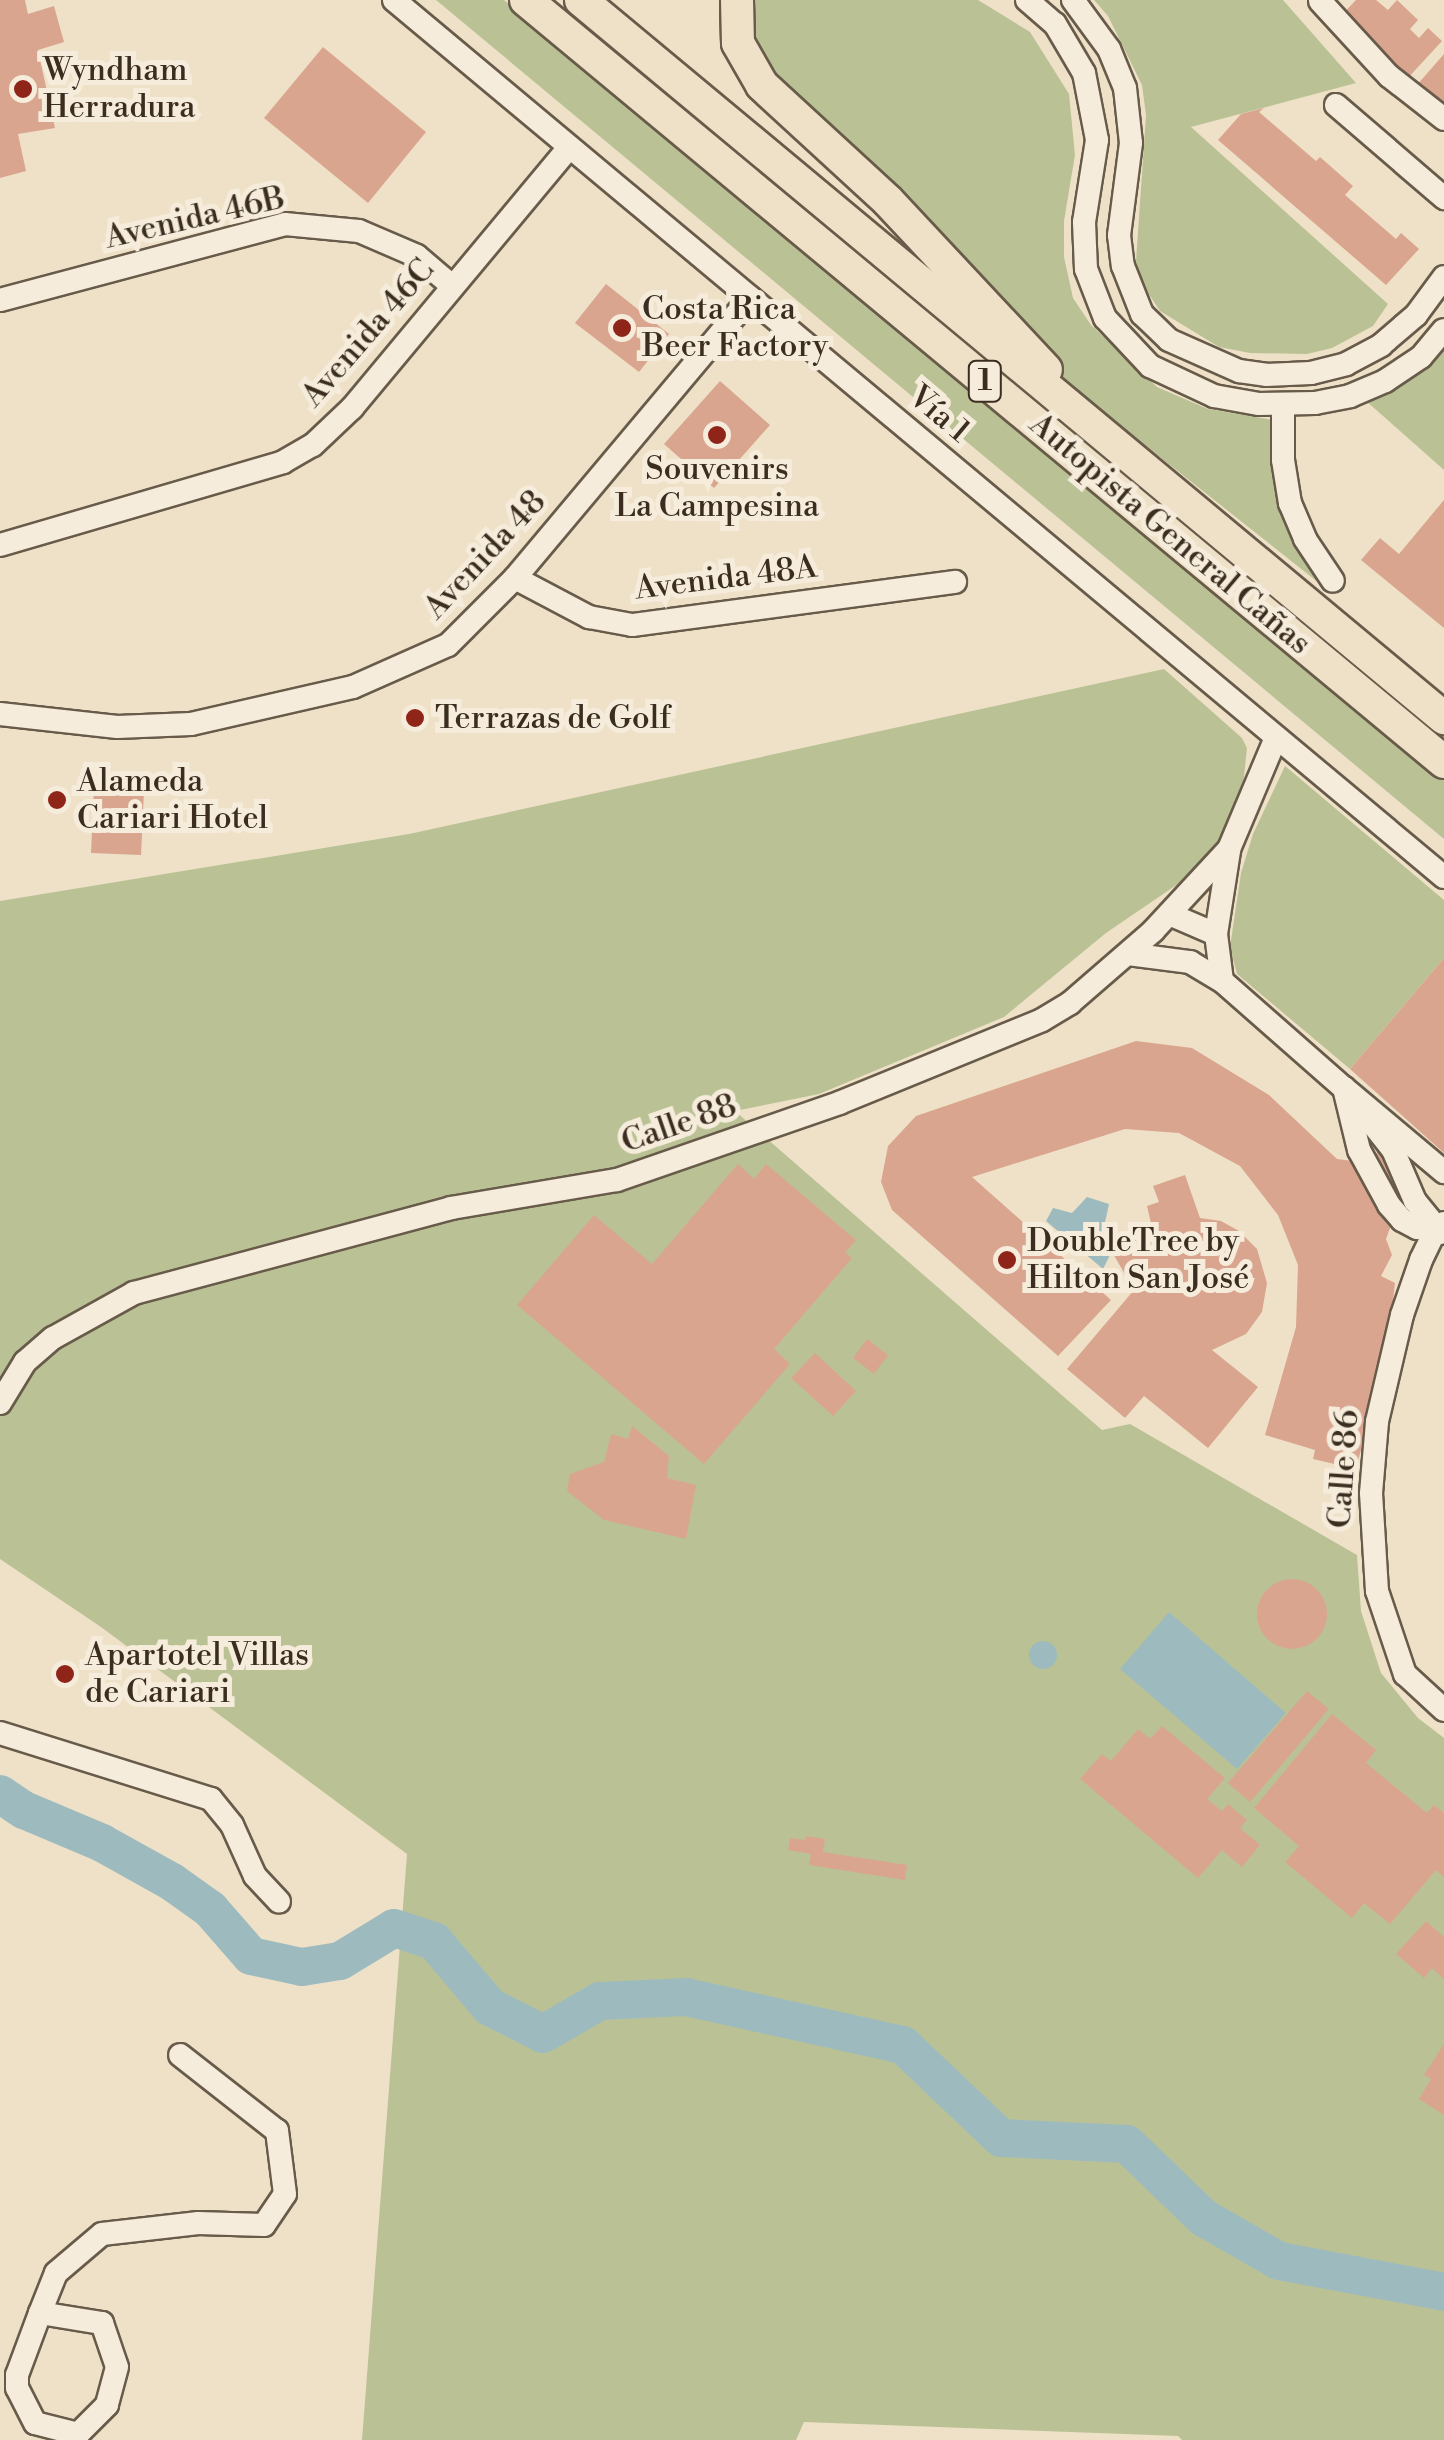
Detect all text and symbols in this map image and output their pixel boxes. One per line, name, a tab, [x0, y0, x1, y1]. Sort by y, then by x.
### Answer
place label: Wyndham Herradura	[43, 52, 195, 127]
marker: Wyndham Herradura	[12, 78, 34, 100]
street label: Avenida 46B	[101, 179, 289, 257]
street label: Avenida 46C	[293, 251, 443, 415]
place label: Costa Rica Beer Factory	[642, 291, 828, 366]
marker: Costa Rica Beer Factory	[611, 317, 633, 339]
road number: 1	[968, 356, 1002, 406]
street label: Vía 1	[901, 377, 977, 451]
street label: Autopista General Cañas	[1022, 405, 1318, 663]
marker: Souvenirs La Campesina	[706, 424, 728, 446]
place label: Souvenirs La Campesina	[615, 451, 819, 526]
street label: Avenida 48	[416, 483, 554, 627]
street label: Avenida 48A	[633, 548, 819, 608]
place label: Terrazas de Golf	[435, 699, 671, 737]
marker: Terrazas de Golf	[404, 707, 426, 729]
place label: Alameda Cariari Hotel	[77, 763, 268, 838]
marker: Alameda Cariari Hotel	[46, 789, 68, 811]
street label: Calle 88	[616, 1086, 742, 1162]
place label: DoubleTree by Hilton San José	[1027, 1223, 1249, 1298]
marker: DoubleTree by Hilton San José	[996, 1249, 1018, 1271]
street label: Calle 86	[1321, 1408, 1367, 1530]
place label: Apartotel Villas de Cariari	[85, 1637, 309, 1712]
marker: Apartotel Villas de Cariari	[54, 1663, 76, 1685]

